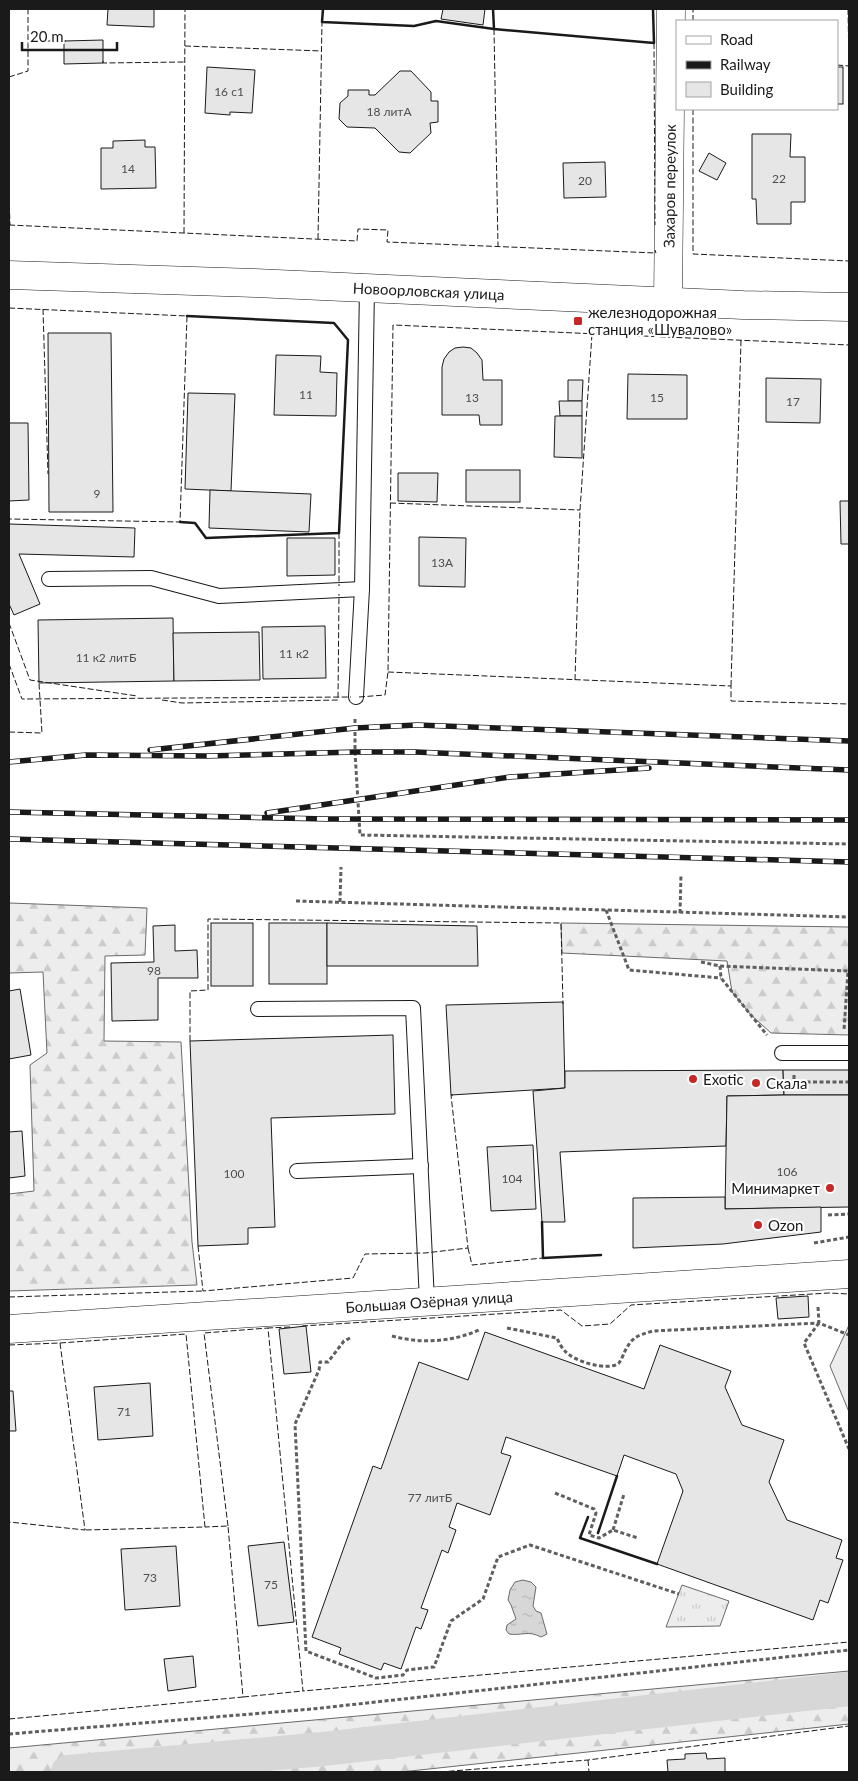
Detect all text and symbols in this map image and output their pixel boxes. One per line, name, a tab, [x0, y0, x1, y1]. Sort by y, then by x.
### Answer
scale bar	[22, 20, 118, 52]
legend	[676, 20, 838, 110]
text: 20 m	[30, 27, 64, 45]
text: Road	[720, 30, 753, 48]
text: Railway	[720, 55, 771, 73]
text: Building	[720, 80, 773, 98]
house number: 16 с1	[214, 84, 244, 99]
house number: 18 литА	[366, 104, 412, 119]
street label: Захаров переулок	[660, 124, 679, 248]
house number: 14	[121, 161, 135, 176]
house number: 22	[772, 171, 786, 186]
house number: 20	[578, 173, 592, 188]
street label: Новоорловская улица	[352, 278, 505, 303]
place label: железнодорожная станция «Шувалово»	[588, 303, 732, 338]
marker: железнодорожная станция «Шувалово»	[572, 315, 584, 327]
house number: 11	[299, 387, 313, 402]
house number: 13	[465, 390, 479, 405]
house number: 15	[650, 390, 664, 405]
house number: 17	[786, 394, 800, 409]
house number: 9	[94, 486, 101, 501]
house number: 13А	[431, 555, 454, 570]
house number: 11 к2	[279, 646, 309, 661]
house number: 11 к2 литБ	[76, 650, 136, 665]
house number: 98	[147, 963, 161, 978]
place label: Exotic	[703, 1070, 744, 1088]
marker: Exotic	[687, 1073, 699, 1085]
place label: Скала	[766, 1074, 807, 1092]
marker: Скала	[750, 1077, 762, 1089]
house number: 106	[777, 1164, 797, 1179]
house number: 100	[224, 1166, 244, 1181]
house number: 104	[502, 1171, 522, 1186]
place label: Минимаркет	[731, 1179, 820, 1197]
marker: Минимаркет	[824, 1182, 836, 1194]
place label: Ozon	[768, 1216, 803, 1234]
marker: Ozon	[752, 1219, 764, 1231]
street label: Большая Озёрная улица	[345, 1287, 513, 1316]
house number: 71	[117, 1404, 131, 1419]
house number: 77 литБ	[408, 1490, 452, 1505]
house number: 73	[143, 1570, 157, 1585]
house number: 75	[264, 1577, 278, 1592]

